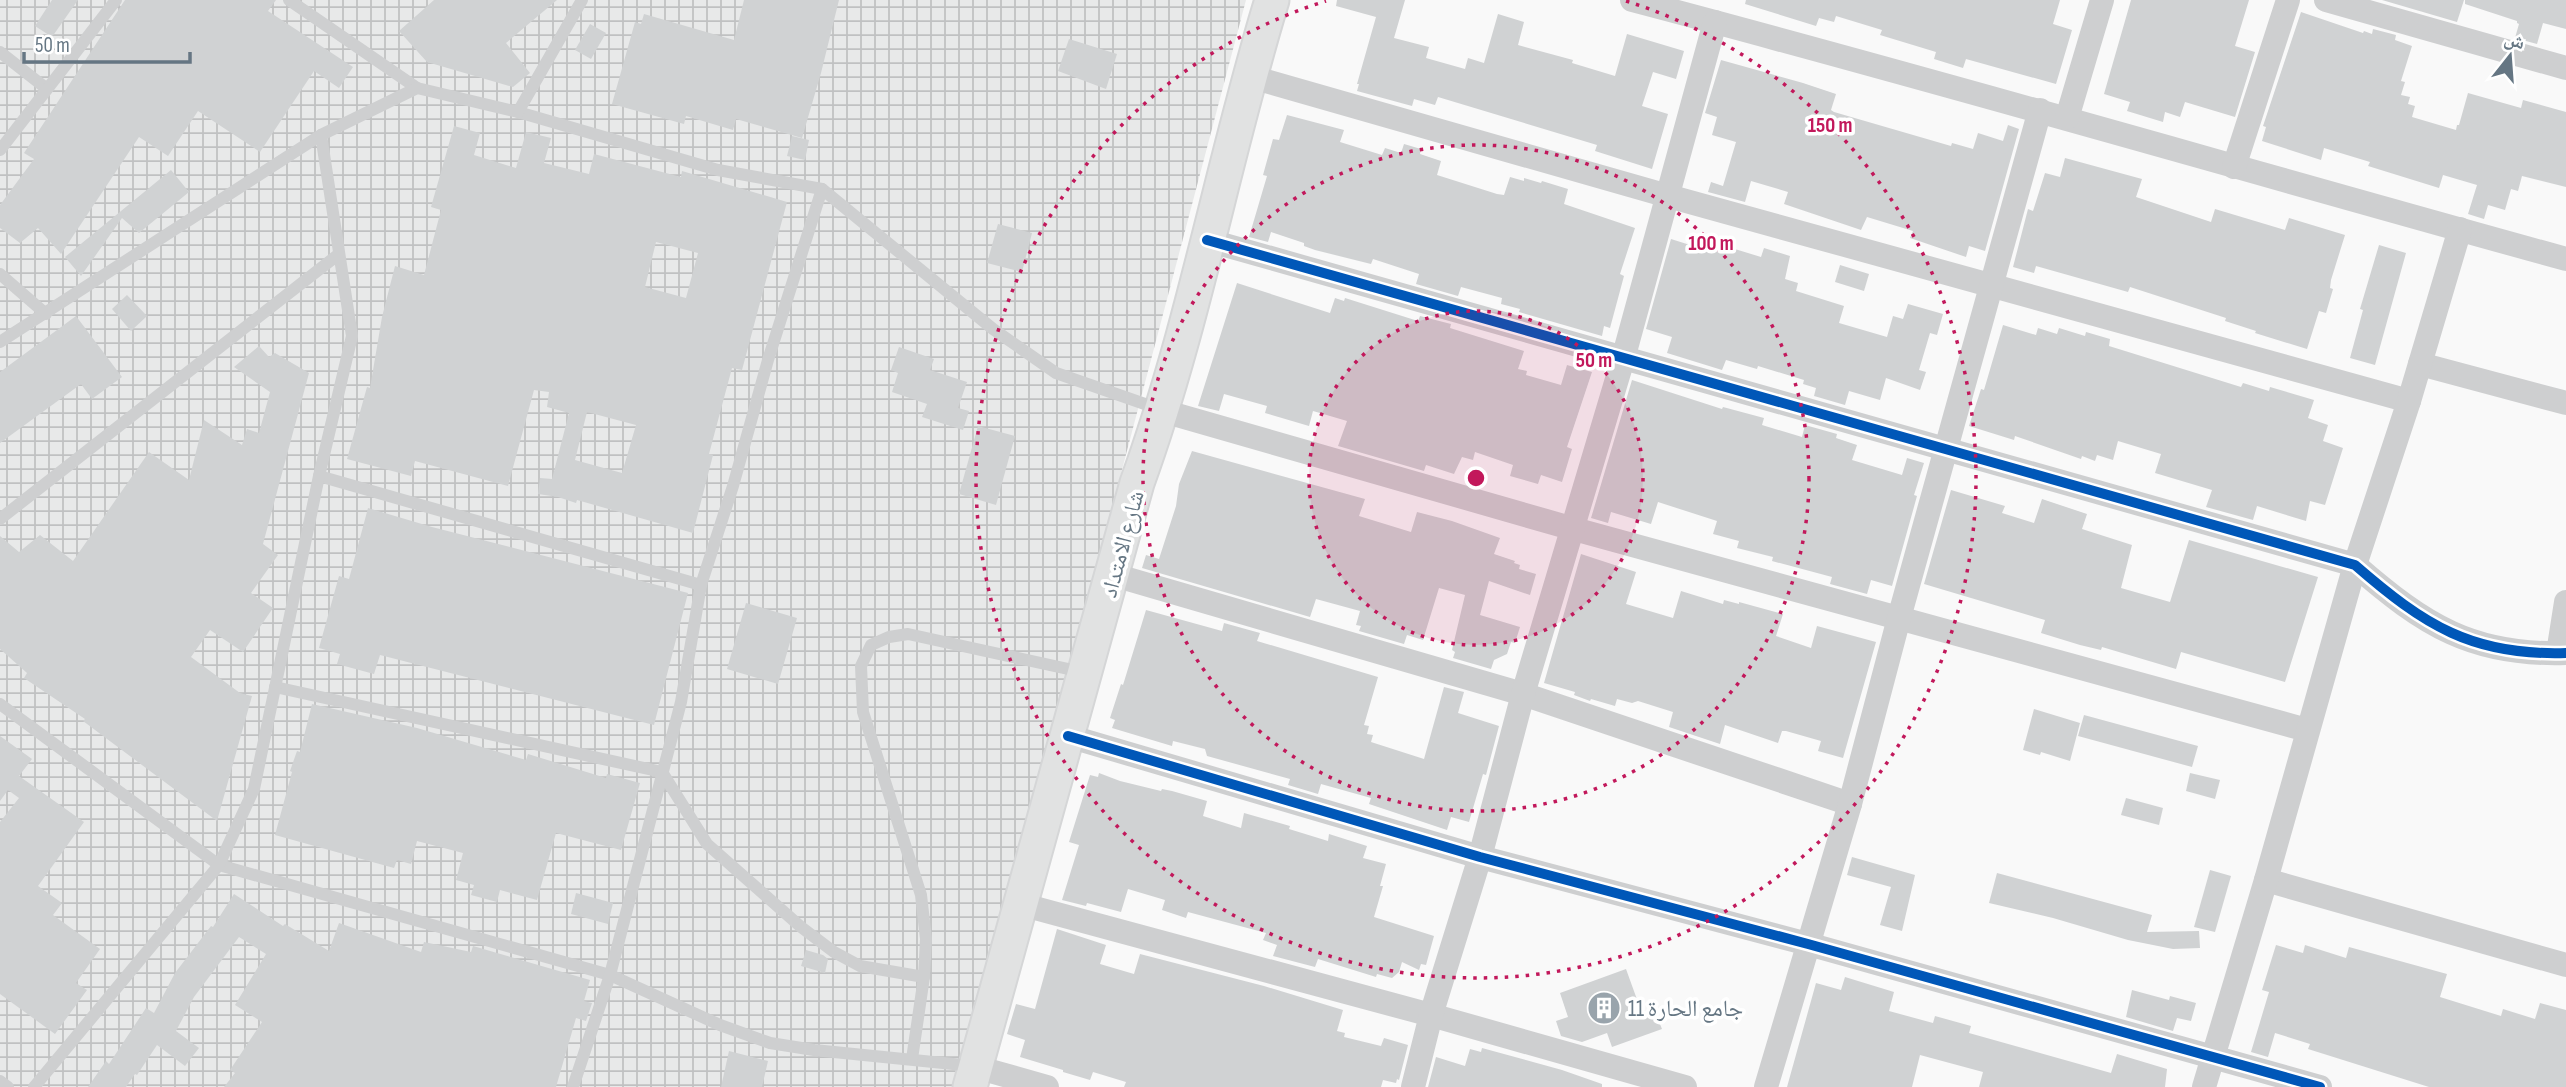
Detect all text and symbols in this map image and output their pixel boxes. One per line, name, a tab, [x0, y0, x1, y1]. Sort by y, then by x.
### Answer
scale bar	[24, 21, 191, 65]
north arrow	[2475, 21, 2545, 91]
text: ش	[2502, 27, 2528, 55]
text: 50 m	[35, 33, 70, 58]
text: 150 m	[1808, 113, 1852, 138]
text: 100 m	[1688, 231, 1734, 256]
text: 50 m	[1576, 348, 1612, 373]
centre of rings	[1464, 466, 1488, 490]
street label: شارع الامتداد	[1095, 488, 1151, 601]
building icon: جامع الحارة 11	[1585, 989, 1623, 1027]
place label: جامع الحارة 11	[1628, 995, 1743, 1023]

